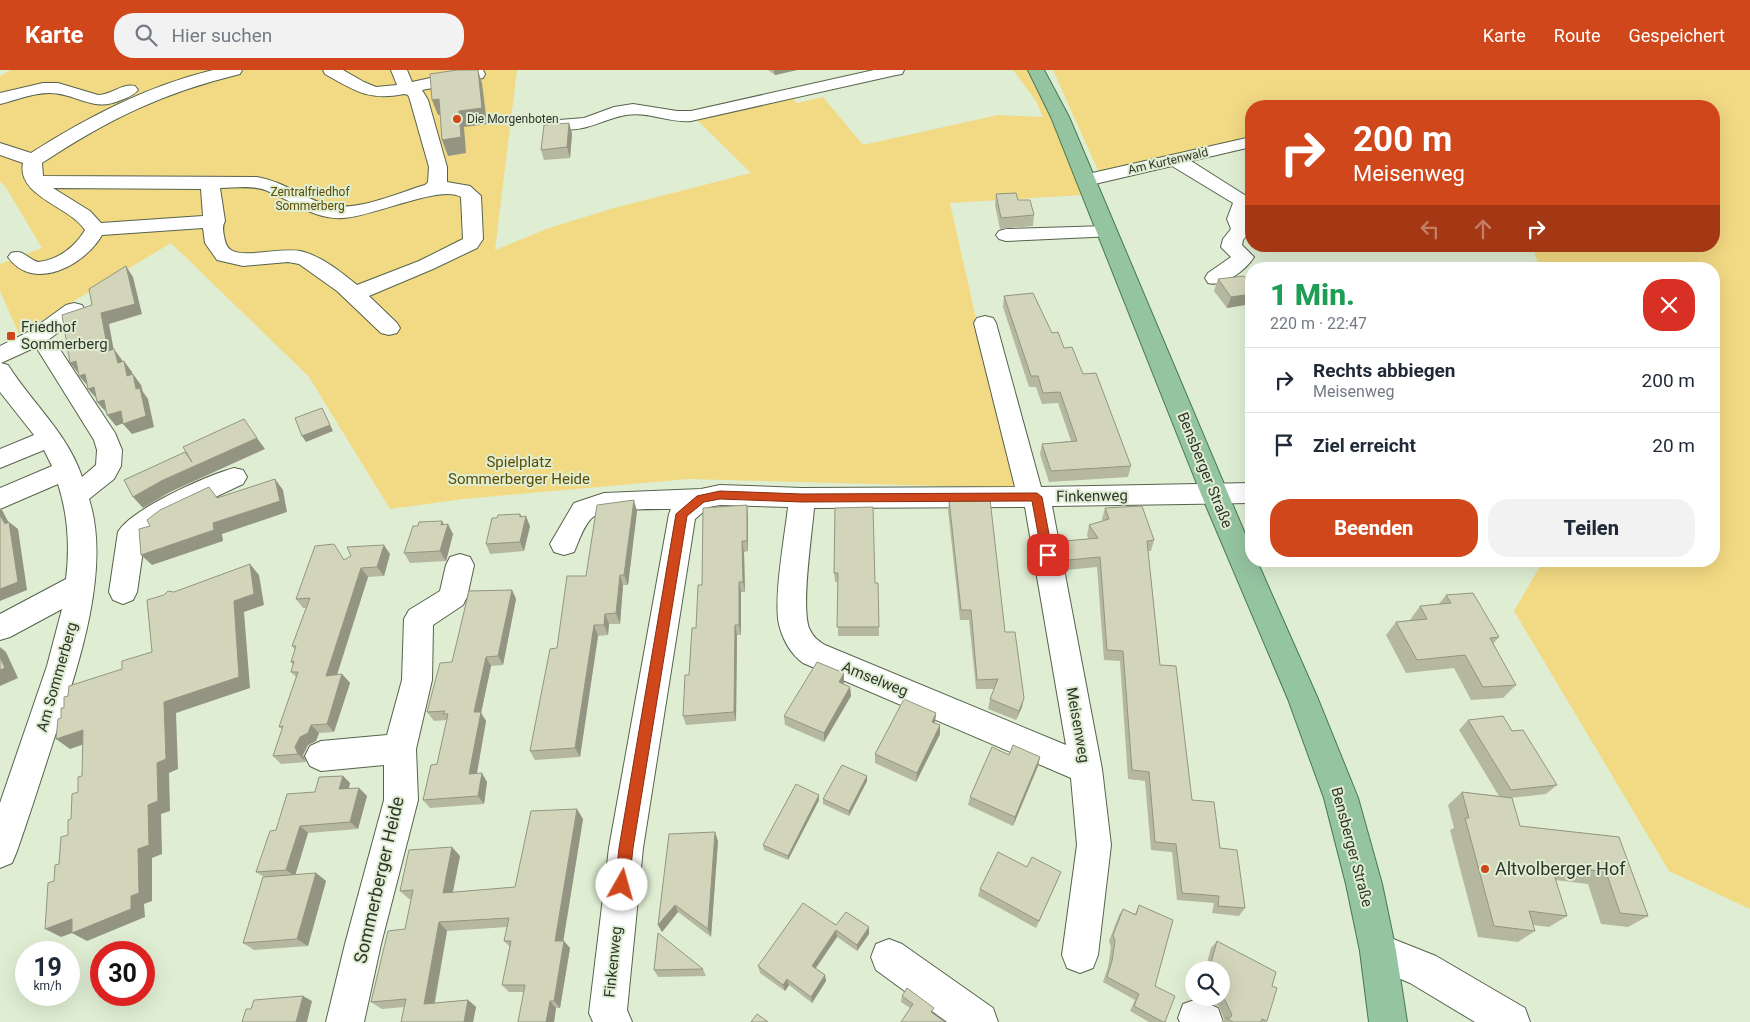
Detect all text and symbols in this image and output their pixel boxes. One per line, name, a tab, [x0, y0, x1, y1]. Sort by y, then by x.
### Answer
search box	[114, 13, 464, 58]
text: Karte	[25, 21, 84, 49]
icon: search	[132, 21, 160, 49]
text: Hier suchen	[172, 24, 272, 47]
text: Karte	[1483, 25, 1526, 46]
text: Route	[1554, 25, 1601, 46]
text: Gespeichert	[1629, 25, 1725, 46]
place label: Die Morgenboten	[467, 112, 559, 126]
marker: Die Morgenboten	[451, 113, 463, 125]
text: 200 m	[1353, 119, 1452, 160]
icon: right	[1270, 120, 1335, 185]
street label: Am Kurtenwald	[1127, 145, 1209, 177]
text: Meisenweg	[1353, 161, 1465, 186]
park label: Zentralfriedhof Sommerberg	[270, 185, 350, 213]
icon: left	[1416, 215, 1444, 243]
icon: ahead	[1469, 215, 1497, 243]
icon: right	[1522, 215, 1550, 243]
text: 1 Min.	[1270, 277, 1355, 312]
button: close	[1643, 279, 1695, 331]
text: 220 m · 22:47	[1270, 314, 1367, 333]
place label: Friedhof Sommerberg	[21, 318, 108, 353]
marker: Friedhof Sommerberg	[5, 330, 17, 342]
text: Rechts abbiegen	[1313, 359, 1455, 382]
icon: right	[1270, 366, 1298, 394]
text: 200 m	[1642, 369, 1695, 392]
text: Meisenweg	[1313, 382, 1394, 401]
street label: Bensberger Straße	[1174, 409, 1236, 531]
icon: arrive	[1270, 431, 1298, 459]
text: Ziel erreicht	[1313, 434, 1416, 457]
text: 20 m	[1652, 434, 1695, 457]
park label: Spielplatz Sommerberger Heide	[448, 453, 590, 488]
street label: Finkenweg	[1056, 486, 1128, 506]
button: Beenden	[1270, 499, 1478, 557]
button: Teilen	[1488, 499, 1695, 557]
pin	[1027, 534, 1069, 576]
icon: arrive	[1034, 541, 1062, 569]
street label: Am Sommerberg	[33, 620, 81, 734]
street label: Amselweg	[839, 658, 911, 700]
street label: Meisenweg	[1063, 686, 1093, 764]
street label: Bensberger Straße	[1327, 785, 1377, 909]
street label: Sommerberger Heide	[349, 794, 408, 965]
position arrow	[595, 858, 647, 910]
place label: Altvolberger Hof	[1495, 858, 1626, 879]
marker: Altvolberger Hof	[1479, 863, 1491, 875]
street label: Finkenweg	[600, 925, 626, 999]
speed limit sign: 30	[90, 941, 155, 1006]
text: 19	[33, 953, 62, 982]
map controls	[1185, 961, 1230, 1006]
button: search	[1185, 961, 1230, 1006]
text: km/h	[33, 979, 62, 993]

